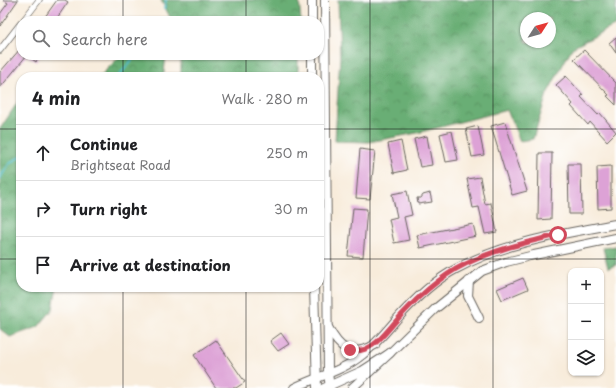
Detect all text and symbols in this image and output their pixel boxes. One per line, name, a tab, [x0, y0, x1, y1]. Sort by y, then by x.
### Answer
north arrow	[520, 12, 556, 48]
search box	[16, 16, 324, 60]
icon: search	[30, 27, 52, 49]
text: Search here	[62, 27, 148, 50]
text: 4 min	[32, 85, 80, 111]
text: Walk · 280 m	[221, 89, 308, 108]
text: Continue	[70, 132, 138, 155]
icon: ahead	[32, 142, 54, 164]
text: 250 m	[266, 143, 308, 162]
text: Brightseat Road	[70, 155, 171, 174]
text: Turn right	[70, 197, 147, 220]
icon: right	[32, 198, 54, 220]
text: 30 m	[274, 199, 308, 218]
route start	[549, 226, 567, 244]
text: Arrive at destination	[70, 253, 231, 276]
icon: arrive	[32, 254, 54, 276]
map controls	[568, 268, 604, 376]
button: +	[568, 268, 604, 304]
button: −	[568, 304, 604, 340]
button: layers	[568, 340, 604, 376]
route end	[341, 341, 359, 359]

